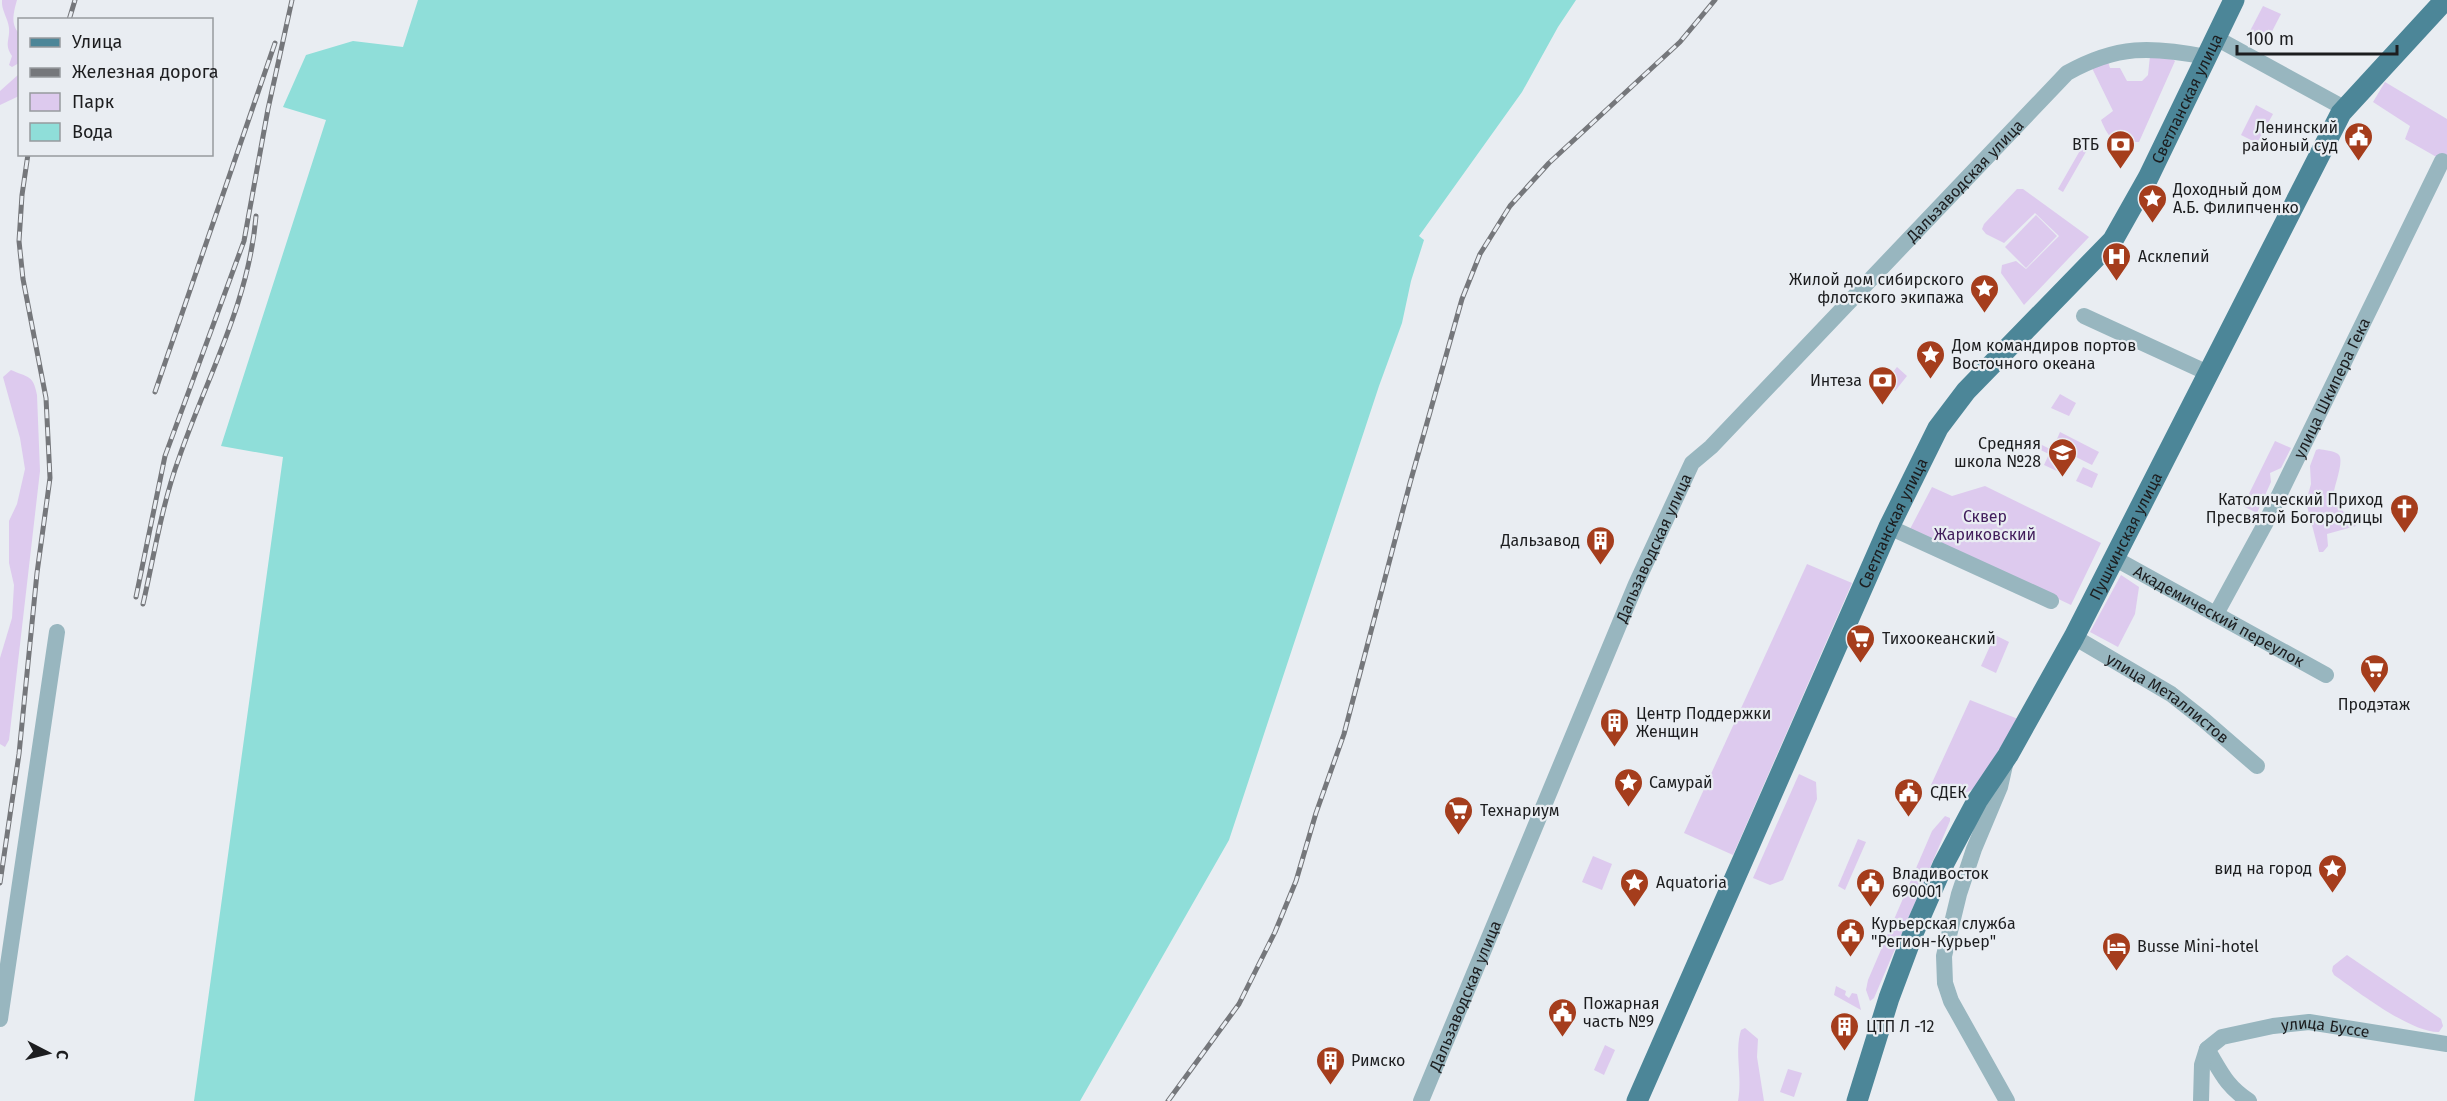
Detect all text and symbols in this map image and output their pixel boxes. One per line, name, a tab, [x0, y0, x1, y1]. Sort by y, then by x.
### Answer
legend	[18, 18, 213, 156]
scale bar	[2237, 18, 2398, 56]
text: 100 m	[2246, 28, 2294, 50]
street label: Светланская улица	[2147, 30, 2226, 167]
text: Улица	[72, 31, 122, 53]
text: Железная дорога	[72, 61, 219, 83]
text: Парк	[72, 91, 115, 113]
street label: Дальзаводская улица	[1901, 116, 2027, 246]
place label: Ленинский районый суд	[2242, 118, 2338, 155]
public building icon: Ленинский районый суд	[2343, 120, 2375, 162]
text: Вода	[72, 121, 113, 143]
bank icon: ВТБ	[2104, 128, 2136, 170]
place label: ВТБ	[2072, 135, 2099, 154]
place label: Доходный дом А.Б. Филипченко	[2172, 180, 2299, 217]
place icon: Доходный дом А.Б. Филипченко	[2136, 182, 2168, 224]
hospital icon: Асклепий	[2101, 240, 2133, 282]
place label: Асклепий	[2138, 247, 2210, 266]
place label: Жилой дом сибирского флотского экипажа	[1789, 270, 1964, 307]
place icon: Жилой дом сибирского флотского экипажа	[1969, 272, 2001, 314]
street label: улица Шкипера Гека	[2289, 314, 2374, 461]
place label: Дом командиров портов Восточного океана	[1951, 336, 2136, 373]
place icon: Дом командиров портов Восточного океана	[1915, 338, 1947, 380]
bank icon: Интеза	[1867, 364, 1899, 406]
place label: Интеза	[1810, 371, 1862, 390]
place label: Средняя школа №28	[1954, 434, 2041, 471]
school or university icon: Средняя школа №28	[2046, 436, 2078, 478]
street label: Светланская улица	[1854, 455, 1931, 591]
street label: Пушкинская улица	[2085, 469, 2166, 603]
street label: Дальзаводская улица	[1611, 470, 1695, 626]
place label: Католический Приход Пресвятой Богородицы	[2206, 490, 2383, 527]
church icon: Католический Приход Пресвятой Богородицы	[2388, 492, 2420, 534]
park label: Сквер Жариковский	[1934, 507, 2036, 544]
building icon: Дальзавод	[1585, 524, 1617, 566]
place label: Дальзавод	[1500, 531, 1580, 550]
street label: Академический переулок	[2130, 561, 2308, 671]
supermarket icon: Тихоокеанский	[1845, 622, 1877, 664]
place label: Тихоокеанский	[1882, 629, 1996, 648]
street label: улица Металлистов	[2103, 649, 2233, 747]
supermarket icon: Продэтаж	[2358, 652, 2390, 694]
place label: Продэтаж	[2338, 695, 2411, 714]
place label: Центр Поддержки Женщин	[1636, 704, 1771, 741]
building icon: Центр Поддержки Женщин	[1599, 706, 1631, 748]
place icon: Самурай	[1612, 766, 1644, 808]
place label: Самурай	[1649, 773, 1713, 792]
public building icon: СДЕК	[1893, 776, 1925, 818]
place label: СДЕК	[1930, 783, 1967, 802]
supermarket icon: Технариум	[1443, 794, 1475, 836]
place label: Технариум	[1480, 801, 1560, 820]
place icon: вид на город	[2317, 852, 2349, 894]
place label: вид на город	[2214, 859, 2312, 878]
place label: Владивосток 690001	[1892, 864, 1989, 901]
place icon: Aquatoria	[1619, 866, 1651, 908]
public building icon: Владивосток 690001	[1855, 866, 1887, 908]
place label: Aquatoria	[1656, 873, 1727, 892]
place label: Курьерская служба "Регион-Курьер"	[1871, 914, 2016, 951]
public building icon: Курьерская служба "Регион-Курьер"	[1834, 916, 1866, 958]
street label: Дальзаводская улица	[1425, 918, 1505, 1075]
hotel icon: Busse Mini-hotel	[2100, 930, 2132, 972]
place label: Busse Mini-hotel	[2137, 937, 2259, 956]
place label: Пожарная часть №9	[1583, 994, 1659, 1031]
public building icon: Пожарная часть №9	[1546, 996, 1578, 1038]
building icon: ЦТП Л -12	[1829, 1010, 1861, 1052]
street label: улица Буссе	[2280, 1012, 2371, 1041]
place label: ЦТП Л -12	[1866, 1017, 1935, 1036]
north arrow	[18, 1023, 78, 1083]
building icon: Римско	[1314, 1044, 1346, 1086]
text: С	[52, 1049, 72, 1061]
place label: Римско	[1351, 1051, 1405, 1070]

